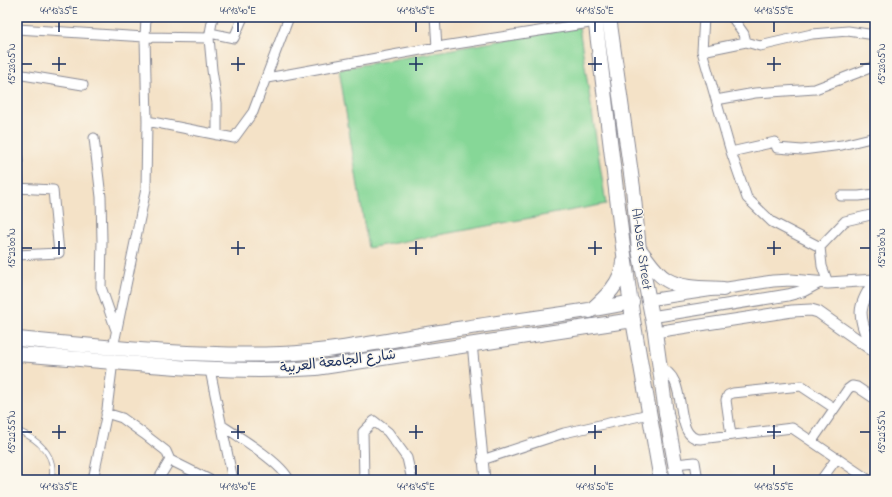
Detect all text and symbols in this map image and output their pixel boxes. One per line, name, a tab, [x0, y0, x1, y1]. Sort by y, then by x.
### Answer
text: 44°13'35"E	[40, 4, 78, 19]
text: 44°13'40"E	[220, 4, 256, 19]
text: 44°13'45"E	[397, 4, 435, 19]
text: 44°13'50"E	[576, 4, 614, 19]
text: 44°13'55"E	[754, 4, 794, 19]
text: 15°23'05"N	[5, 43, 20, 84]
text: 15°23'05"N	[875, 43, 890, 84]
street label: Al-Nser Street	[625, 207, 657, 291]
text: 15°23'00"N	[5, 228, 20, 268]
text: 15°23'00"N	[875, 228, 890, 268]
street label: شارع الجامعة العربية	[279, 344, 397, 380]
text: 15°22'55"N	[5, 410, 20, 454]
text: 15°22'55"N	[875, 410, 890, 454]
text: 44°13'35"E	[40, 480, 78, 495]
text: 44°13'40"E	[220, 480, 256, 495]
text: 44°13'45"E	[397, 480, 435, 495]
text: 44°13'50"E	[576, 480, 614, 495]
text: 44°13'55"E	[754, 480, 794, 495]

